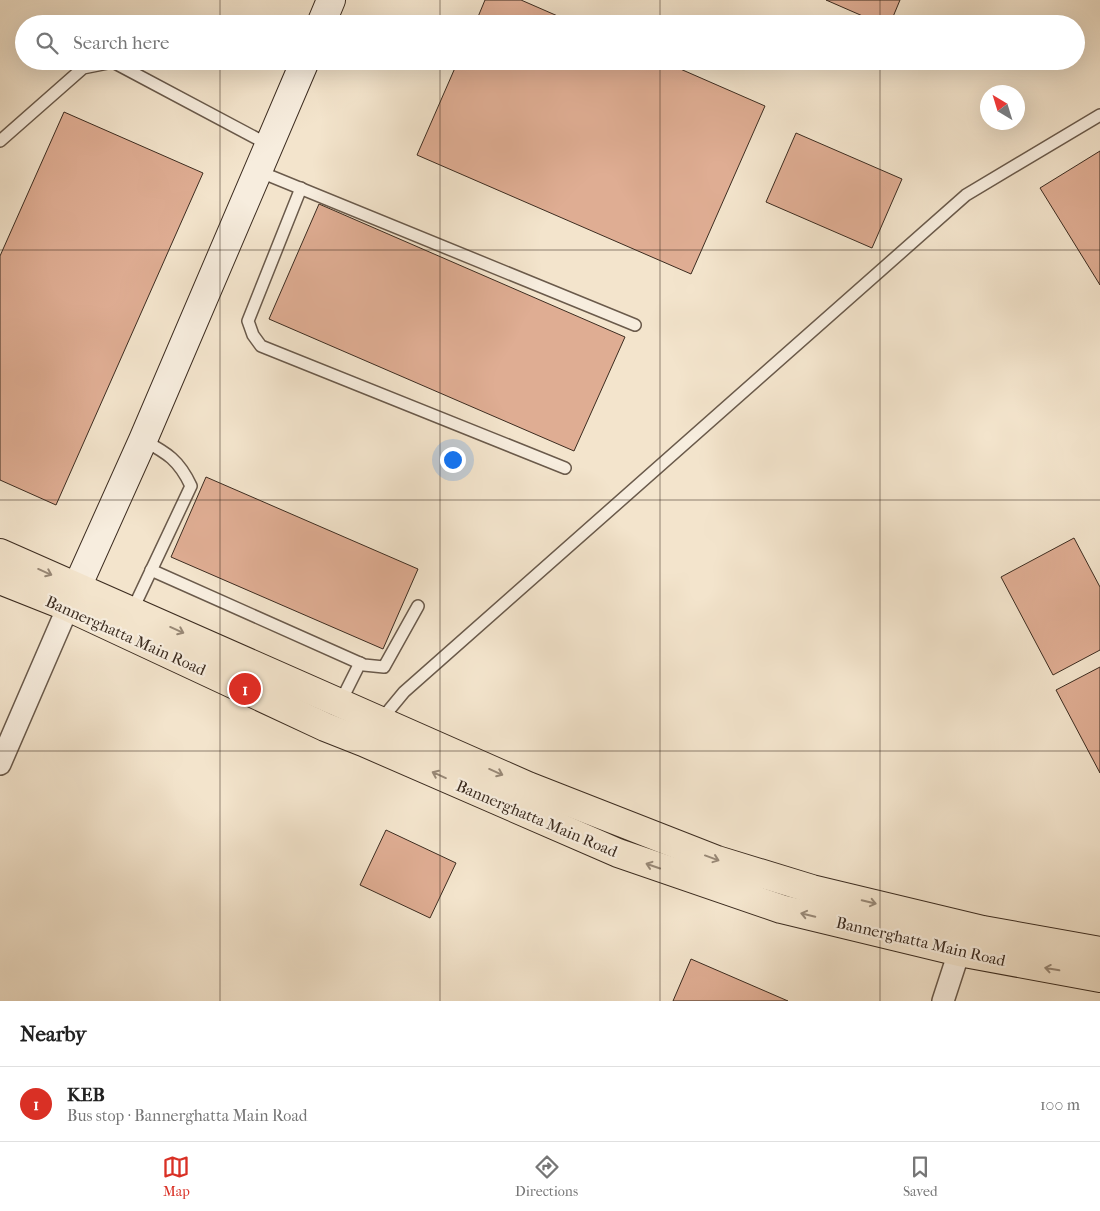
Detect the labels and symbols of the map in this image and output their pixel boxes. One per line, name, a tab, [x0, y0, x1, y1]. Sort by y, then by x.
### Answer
north arrow	[980, 85, 1025, 130]
your location	[440, 447, 466, 473]
one-way arrow	[37, 568, 52, 578]
street label: Bannerghatta Main Road	[43, 592, 209, 679]
one-way arrow	[169, 626, 184, 636]
pin: 1	[229, 670, 261, 708]
one-way arrow	[488, 767, 503, 777]
one-way arrow	[432, 770, 447, 780]
street label: Bannerghatta Main Road	[453, 776, 621, 861]
one-way arrow	[704, 854, 720, 863]
one-way arrow	[646, 860, 662, 870]
one-way arrow	[860, 898, 876, 907]
one-way arrow	[800, 910, 816, 919]
street label: Bannerghatta Main Road	[834, 913, 1008, 970]
one-way arrow	[1044, 964, 1060, 973]

